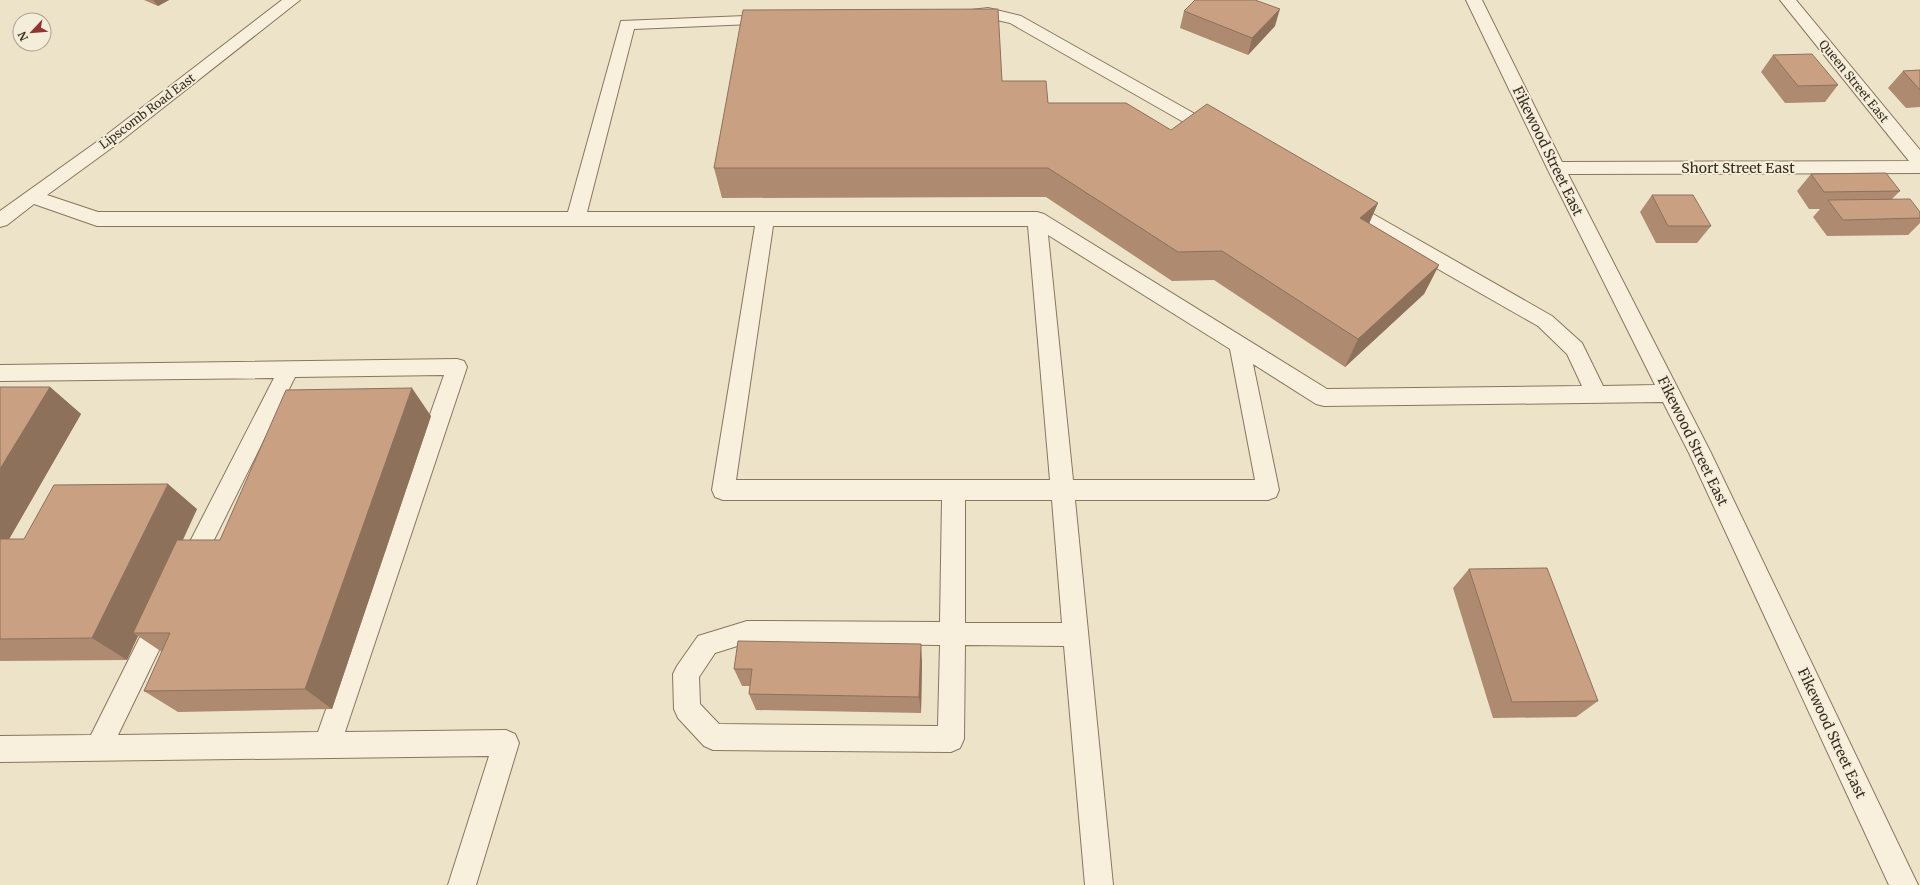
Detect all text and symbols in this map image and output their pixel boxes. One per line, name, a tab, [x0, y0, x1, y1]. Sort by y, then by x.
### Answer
north arrow	[12, 12, 52, 52]
text: N	[15, 29, 31, 43]
street label: Queen Street East	[1816, 37, 1892, 126]
street label: Lipscomb Road East	[96, 70, 198, 152]
street label: Fikewood Street East	[1509, 83, 1587, 219]
street label: Short Street East	[1681, 159, 1795, 177]
street label: Fikewood Street East	[1654, 373, 1732, 509]
street label: Fikewood Street East	[1794, 665, 1870, 802]

